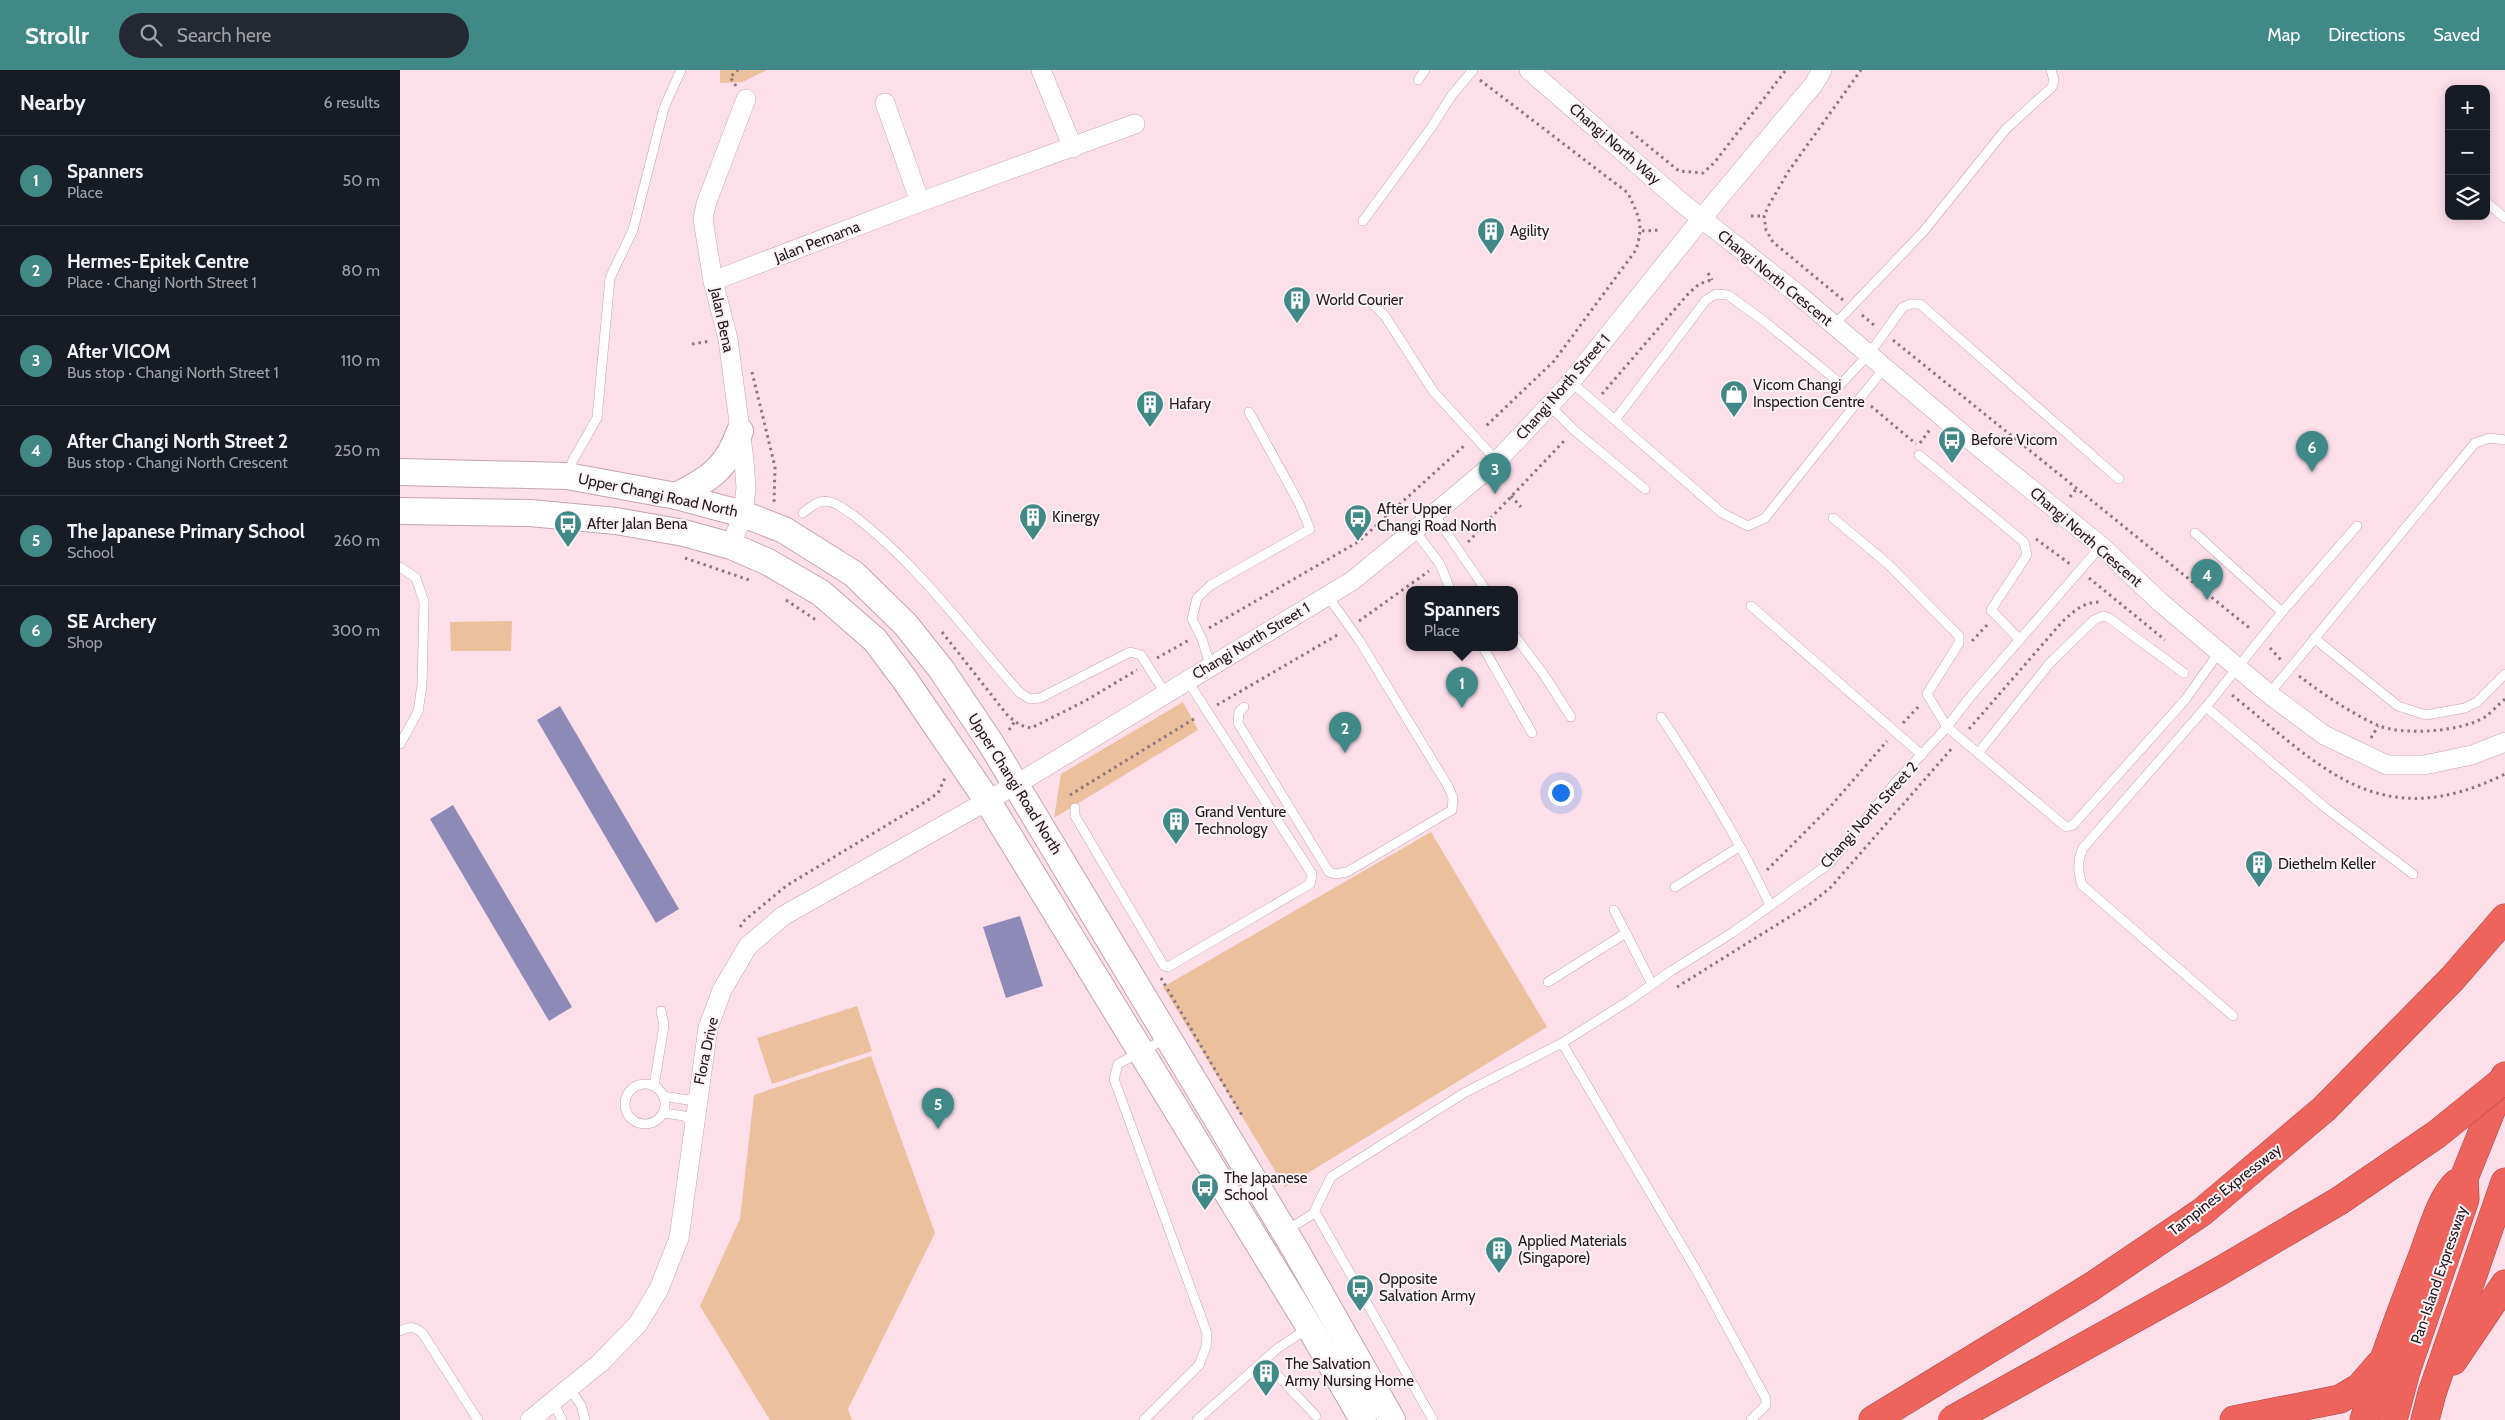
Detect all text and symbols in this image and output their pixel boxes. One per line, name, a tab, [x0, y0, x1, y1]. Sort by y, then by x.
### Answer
search box	[119, 13, 469, 58]
text: Strollr	[25, 21, 89, 50]
icon: search	[137, 21, 165, 49]
text: Search here	[177, 24, 271, 47]
text: Map	[2267, 24, 2300, 46]
text: Directions	[2328, 24, 2405, 46]
text: Saved	[2433, 24, 2480, 46]
map controls	[2445, 85, 2490, 220]
button: +	[2445, 85, 2490, 130]
text: Nearby	[20, 90, 86, 115]
text: 6 results	[324, 93, 380, 112]
street label: Changi North Way	[1566, 99, 1665, 189]
button: −	[2445, 130, 2490, 175]
text: Spanners	[67, 160, 143, 183]
text: 1	[33, 171, 39, 190]
text: 50 m	[343, 171, 380, 190]
button: layers	[2445, 175, 2490, 220]
text: Place	[67, 183, 103, 202]
building icon: Agility	[1476, 216, 1506, 255]
street label: Jalan Pernama	[771, 217, 863, 267]
place label: Agility	[1510, 222, 1550, 240]
street label: Changi North Crescent	[1714, 226, 1836, 330]
text: Hermes-Epitek Centre	[67, 250, 249, 273]
text: 2	[32, 261, 40, 280]
text: 80 m	[342, 261, 380, 280]
text: Place · Changi North Street 1	[67, 273, 257, 292]
street label: Jalan Bena	[706, 285, 738, 355]
building icon: World Courier	[1282, 285, 1312, 324]
place label: World Courier	[1316, 291, 1403, 309]
street label: Changi North Street 1	[1512, 331, 1614, 443]
text: After VICOM	[67, 340, 171, 363]
text: 3	[32, 351, 40, 370]
text: 110 m	[341, 351, 380, 370]
text: Bus stop · Changi North Street 1	[67, 363, 279, 382]
place label: Vicom Changi Inspection Centre	[1753, 376, 1865, 411]
shop icon: Vicom Changi Inspection Centre	[1719, 379, 1749, 418]
building icon: Hafary	[1135, 389, 1165, 428]
place label: Hafary	[1169, 395, 1211, 413]
bus stop icon: Before Vicom	[1937, 425, 1967, 464]
text: After Changi North Street 2	[67, 430, 288, 453]
place label: Before Vicom	[1971, 431, 2057, 449]
pin: 6	[2296, 431, 2328, 472]
text: 4	[31, 441, 41, 460]
text: 250 m	[334, 441, 380, 460]
text: Bus stop · Changi North Crescent	[67, 453, 288, 472]
pin: 3	[1479, 453, 1511, 494]
street label: Upper Changi Road North	[576, 469, 740, 521]
street label: Changi North Crescent	[2026, 483, 2146, 591]
place label: After Upper Changi Road North	[1377, 500, 1497, 535]
building icon: Kinergy	[1018, 502, 1048, 541]
bus stop icon: After Upper Changi Road North	[1343, 503, 1373, 542]
place label: Kinergy	[1052, 508, 1100, 526]
bus stop icon: After Jalan Bena	[553, 509, 583, 548]
place label: After Jalan Bena	[587, 515, 688, 533]
text: The Japanese Primary School	[67, 520, 305, 543]
text: 5	[32, 531, 40, 550]
text: 260 m	[334, 531, 380, 550]
text: School	[67, 543, 114, 562]
pin: 4	[2191, 559, 2223, 600]
popup	[1406, 586, 1518, 651]
text: Spanners	[1424, 598, 1500, 621]
street label: Changi North Street 1	[1189, 599, 1313, 683]
text: SE Archery	[67, 610, 156, 633]
text: 6	[32, 621, 41, 640]
text: 300 m	[331, 621, 380, 640]
text: Place	[1424, 621, 1460, 640]
text: Shop	[67, 633, 103, 652]
pin: 1	[1446, 667, 1478, 708]
street label: Upper Changi Road North	[964, 710, 1066, 858]
pin: 2	[1329, 712, 1361, 753]
street label: Changi North Street 2	[1816, 758, 1922, 872]
your location	[1548, 780, 1574, 806]
place label: Grand Venture Technology	[1195, 803, 1287, 838]
building icon: Grand Venture Technology	[1161, 806, 1191, 845]
building icon: Diethelm Keller	[2244, 849, 2274, 888]
place label: Diethelm Keller	[2278, 855, 2376, 873]
street label: Flora Drive	[690, 1015, 722, 1086]
pin: 5	[922, 1088, 954, 1129]
street label: Tampines Expressway	[2165, 1140, 2285, 1240]
place label: The Japanese School	[1224, 1169, 1308, 1204]
bus stop icon: The Japanese School	[1190, 1172, 1220, 1211]
street label: Pan-Island Expressway	[2407, 1203, 2471, 1346]
place label: Applied Materials (Singapore)	[1518, 1232, 1627, 1267]
building icon: Applied Materials (Singapore)	[1484, 1235, 1514, 1274]
place label: Opposite Salvation Army	[1379, 1270, 1476, 1305]
bus stop icon: Opposite Salvation Army	[1345, 1273, 1375, 1312]
place label: The Salvation Army Nursing Home	[1285, 1355, 1414, 1390]
building icon: The Salvation Army Nursing Home	[1251, 1358, 1281, 1397]

